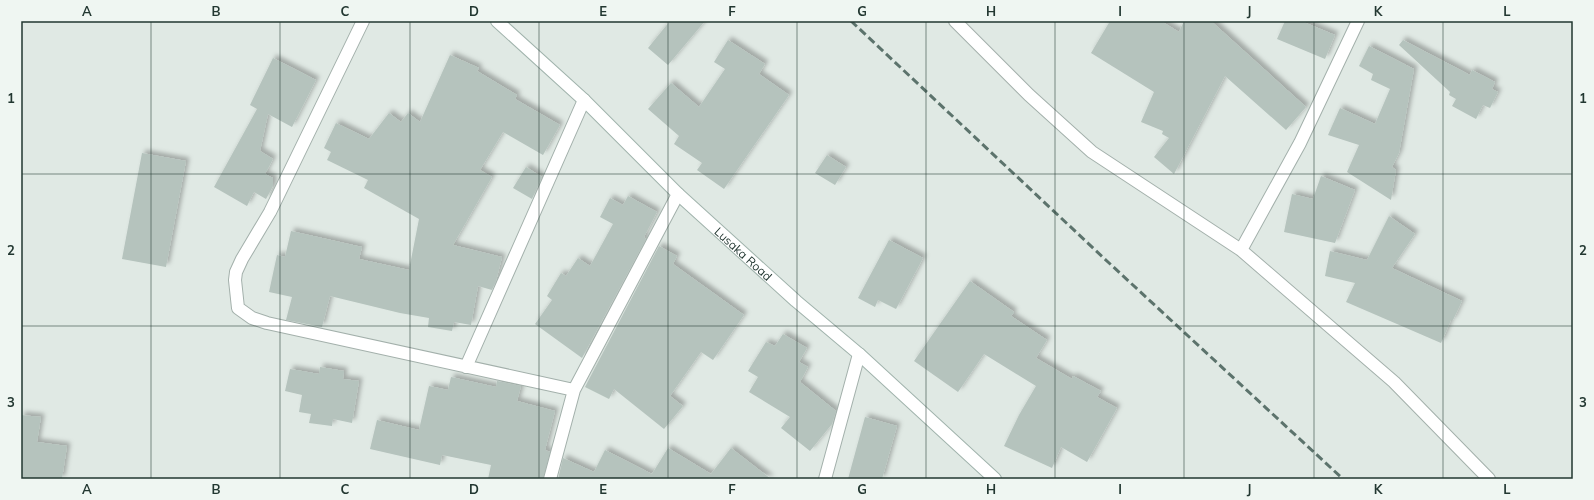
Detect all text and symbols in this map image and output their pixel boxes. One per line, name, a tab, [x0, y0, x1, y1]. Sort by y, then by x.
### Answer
text: A	[82, 3, 92, 19]
text: B	[212, 3, 221, 19]
text: C	[341, 3, 350, 19]
text: D	[469, 3, 479, 19]
text: E	[599, 3, 607, 19]
text: F	[728, 3, 736, 19]
text: G	[857, 3, 867, 19]
text: H	[986, 3, 996, 19]
text: I	[1118, 3, 1122, 19]
text: J	[1247, 3, 1251, 19]
text: K	[1374, 3, 1384, 19]
text: L	[1503, 3, 1511, 19]
text: 1	[7, 90, 15, 106]
text: 1	[1579, 90, 1587, 106]
street label: Lusaka Road	[712, 224, 775, 283]
text: 2	[7, 242, 15, 258]
text: 2	[1579, 242, 1587, 258]
text: 3	[7, 394, 15, 410]
text: 3	[1579, 394, 1587, 410]
text: A	[82, 481, 92, 497]
text: B	[212, 481, 221, 497]
text: C	[341, 481, 350, 497]
text: D	[469, 481, 479, 497]
text: E	[599, 481, 607, 497]
text: F	[728, 481, 736, 497]
text: G	[857, 481, 867, 497]
text: H	[986, 481, 996, 497]
text: I	[1118, 481, 1122, 497]
text: J	[1247, 481, 1251, 497]
text: K	[1374, 481, 1384, 497]
text: L	[1503, 481, 1511, 497]

